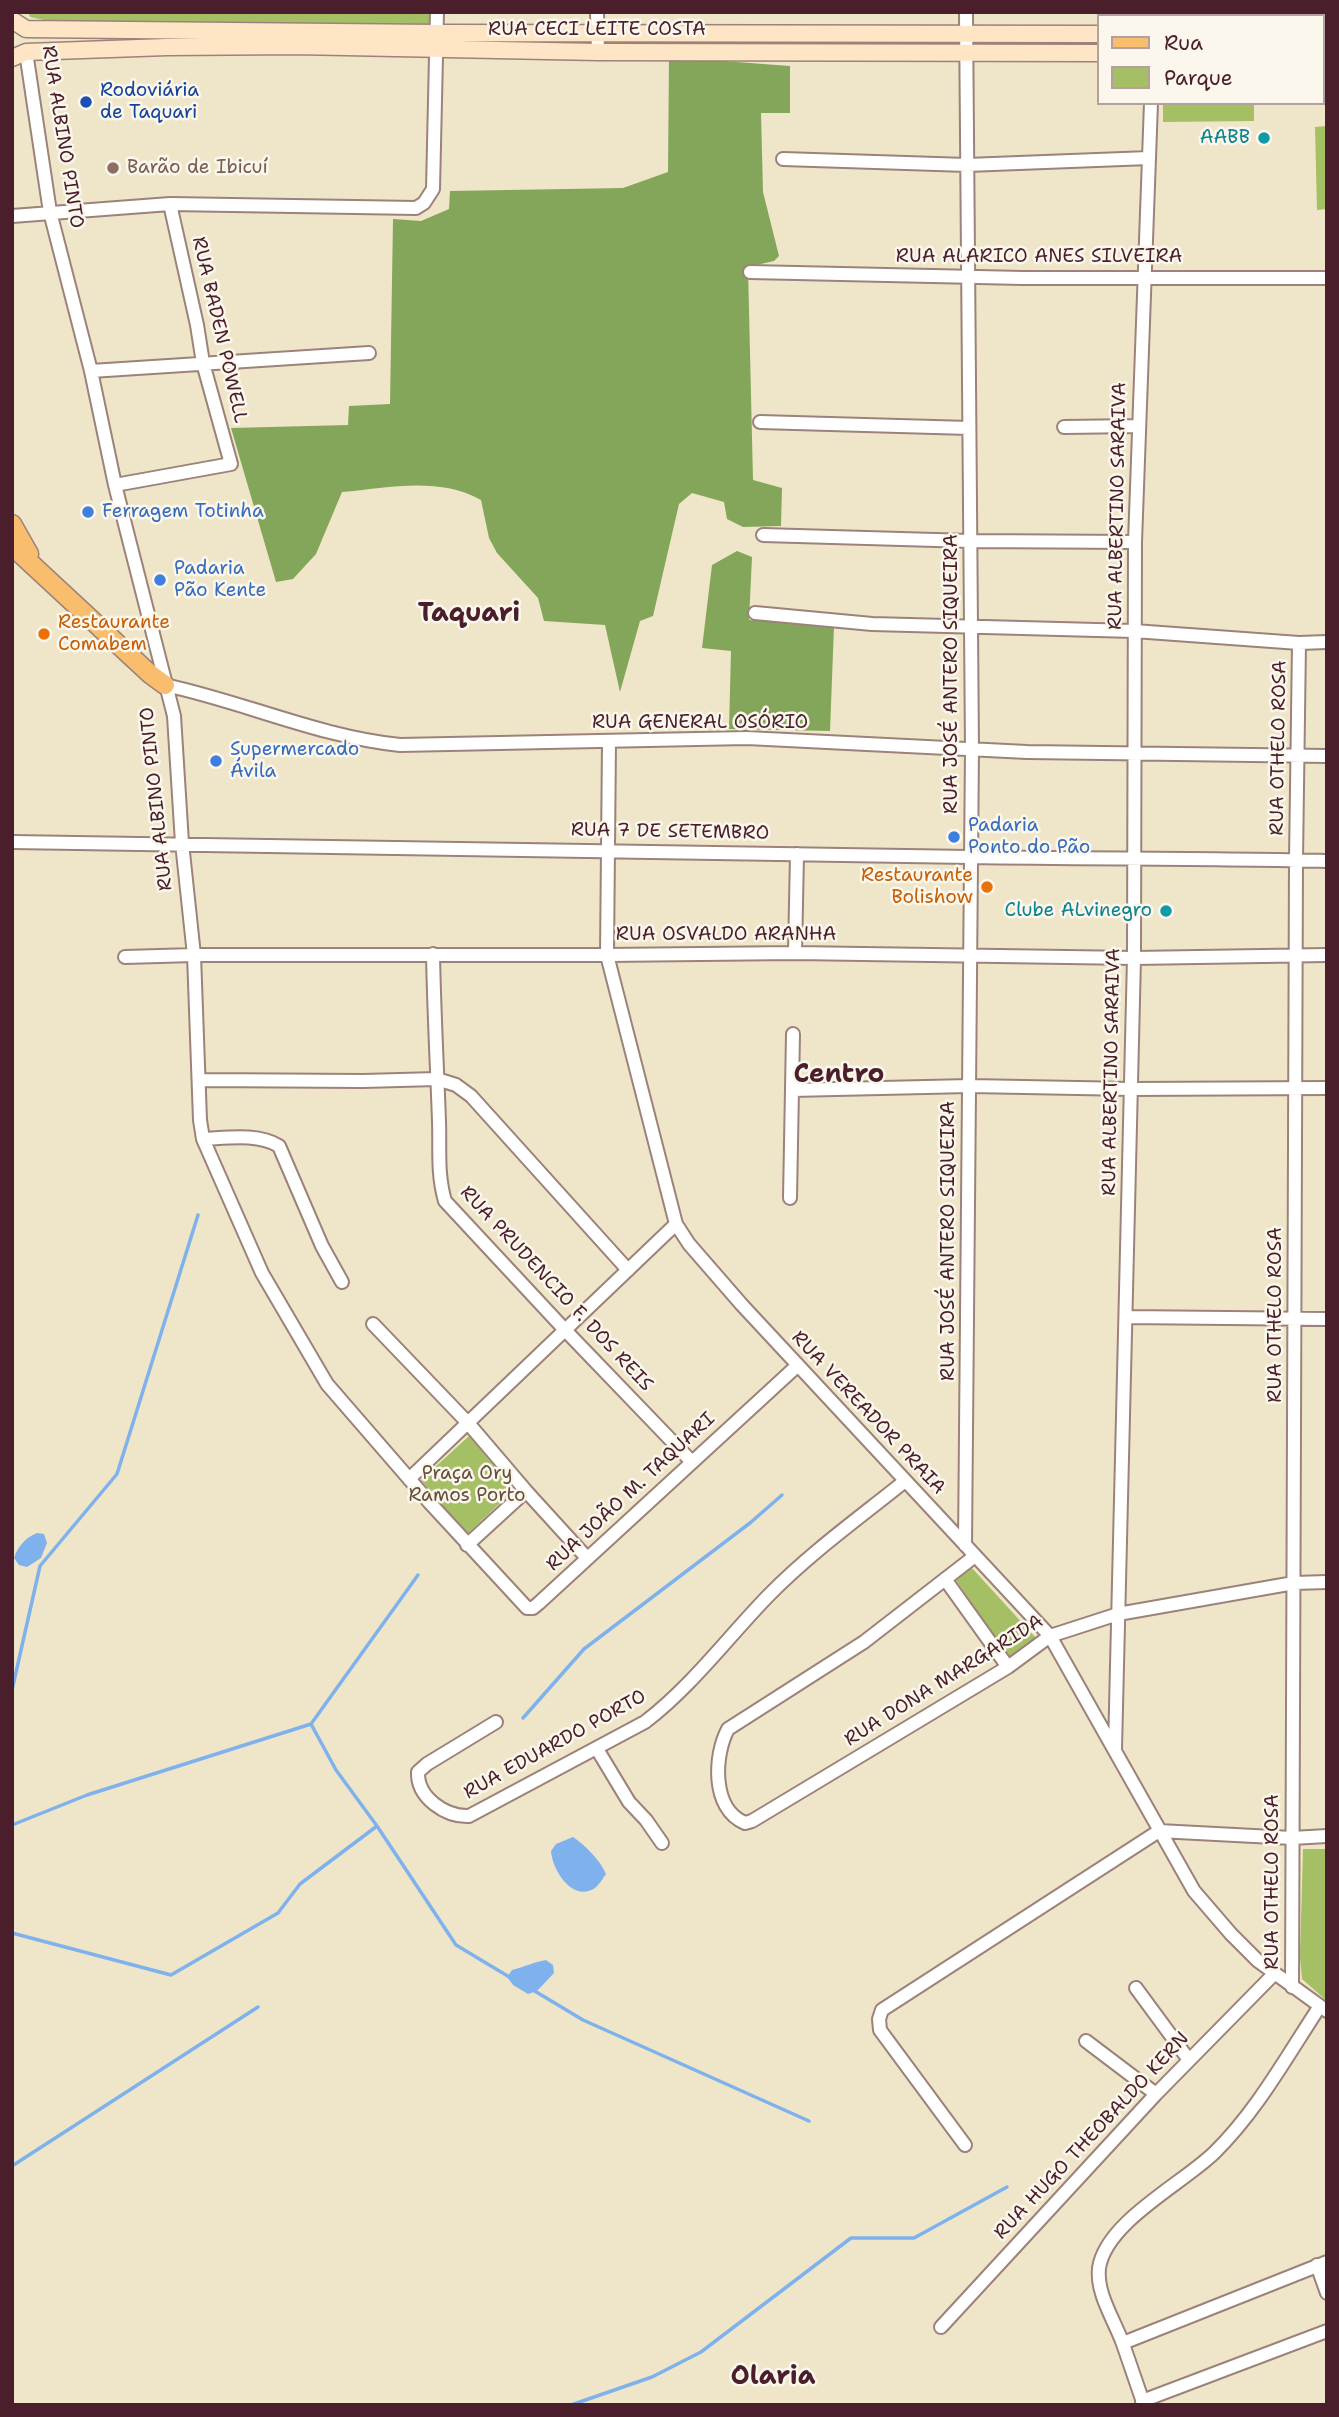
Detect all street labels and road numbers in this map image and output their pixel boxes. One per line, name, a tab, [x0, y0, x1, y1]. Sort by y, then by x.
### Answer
street label: RUA CECI LEITE COSTA	[488, 19, 706, 41]
street label: RUA ALBINO PINTO	[36, 44, 88, 230]
street label: RUA BADEN POWELL	[186, 235, 252, 425]
street label: RUA ALARICO ANES SILVEIRA	[896, 246, 1182, 268]
street label: RUA ALBERTINO SARAIVA	[1104, 382, 1132, 630]
street label: RUA JOSÉ ANTERO SIQUEIRA	[941, 534, 963, 814]
street label: RUA OTHELO ROSA	[1266, 660, 1292, 836]
street label: RUA ALBINO PINTO	[136, 706, 178, 892]
street label: RUA GENERAL OSÓRIO	[592, 712, 808, 734]
street label: RUA 7 DE SETEMBRO	[571, 819, 769, 845]
street label: RUA OSVALDO ARANHA	[616, 924, 836, 946]
street label: RUA ALBERTINO SARAIVA	[1098, 948, 1126, 1196]
street label: RUA JOSÉ ANTERO SIQUEIRA	[938, 1101, 960, 1381]
street label: RUA PRUDENCIO F. DOS REIS	[455, 1182, 657, 1396]
street label: RUA OTHELO ROSA	[1265, 1227, 1287, 1403]
street label: RUA VEREADOR PRAIA	[786, 1327, 950, 1499]
street label: RUA JOÃO M. TAQUARI	[542, 1408, 720, 1576]
street label: RUA DONA MARGARIDA	[840, 1610, 1048, 1752]
street label: RUA EDUARDO PORTO	[460, 1685, 650, 1805]
street label: RUA OTHELO ROSA	[1262, 1794, 1284, 1970]
street label: RUA HUGO THEOBALDO KERN	[990, 2028, 1194, 2244]

